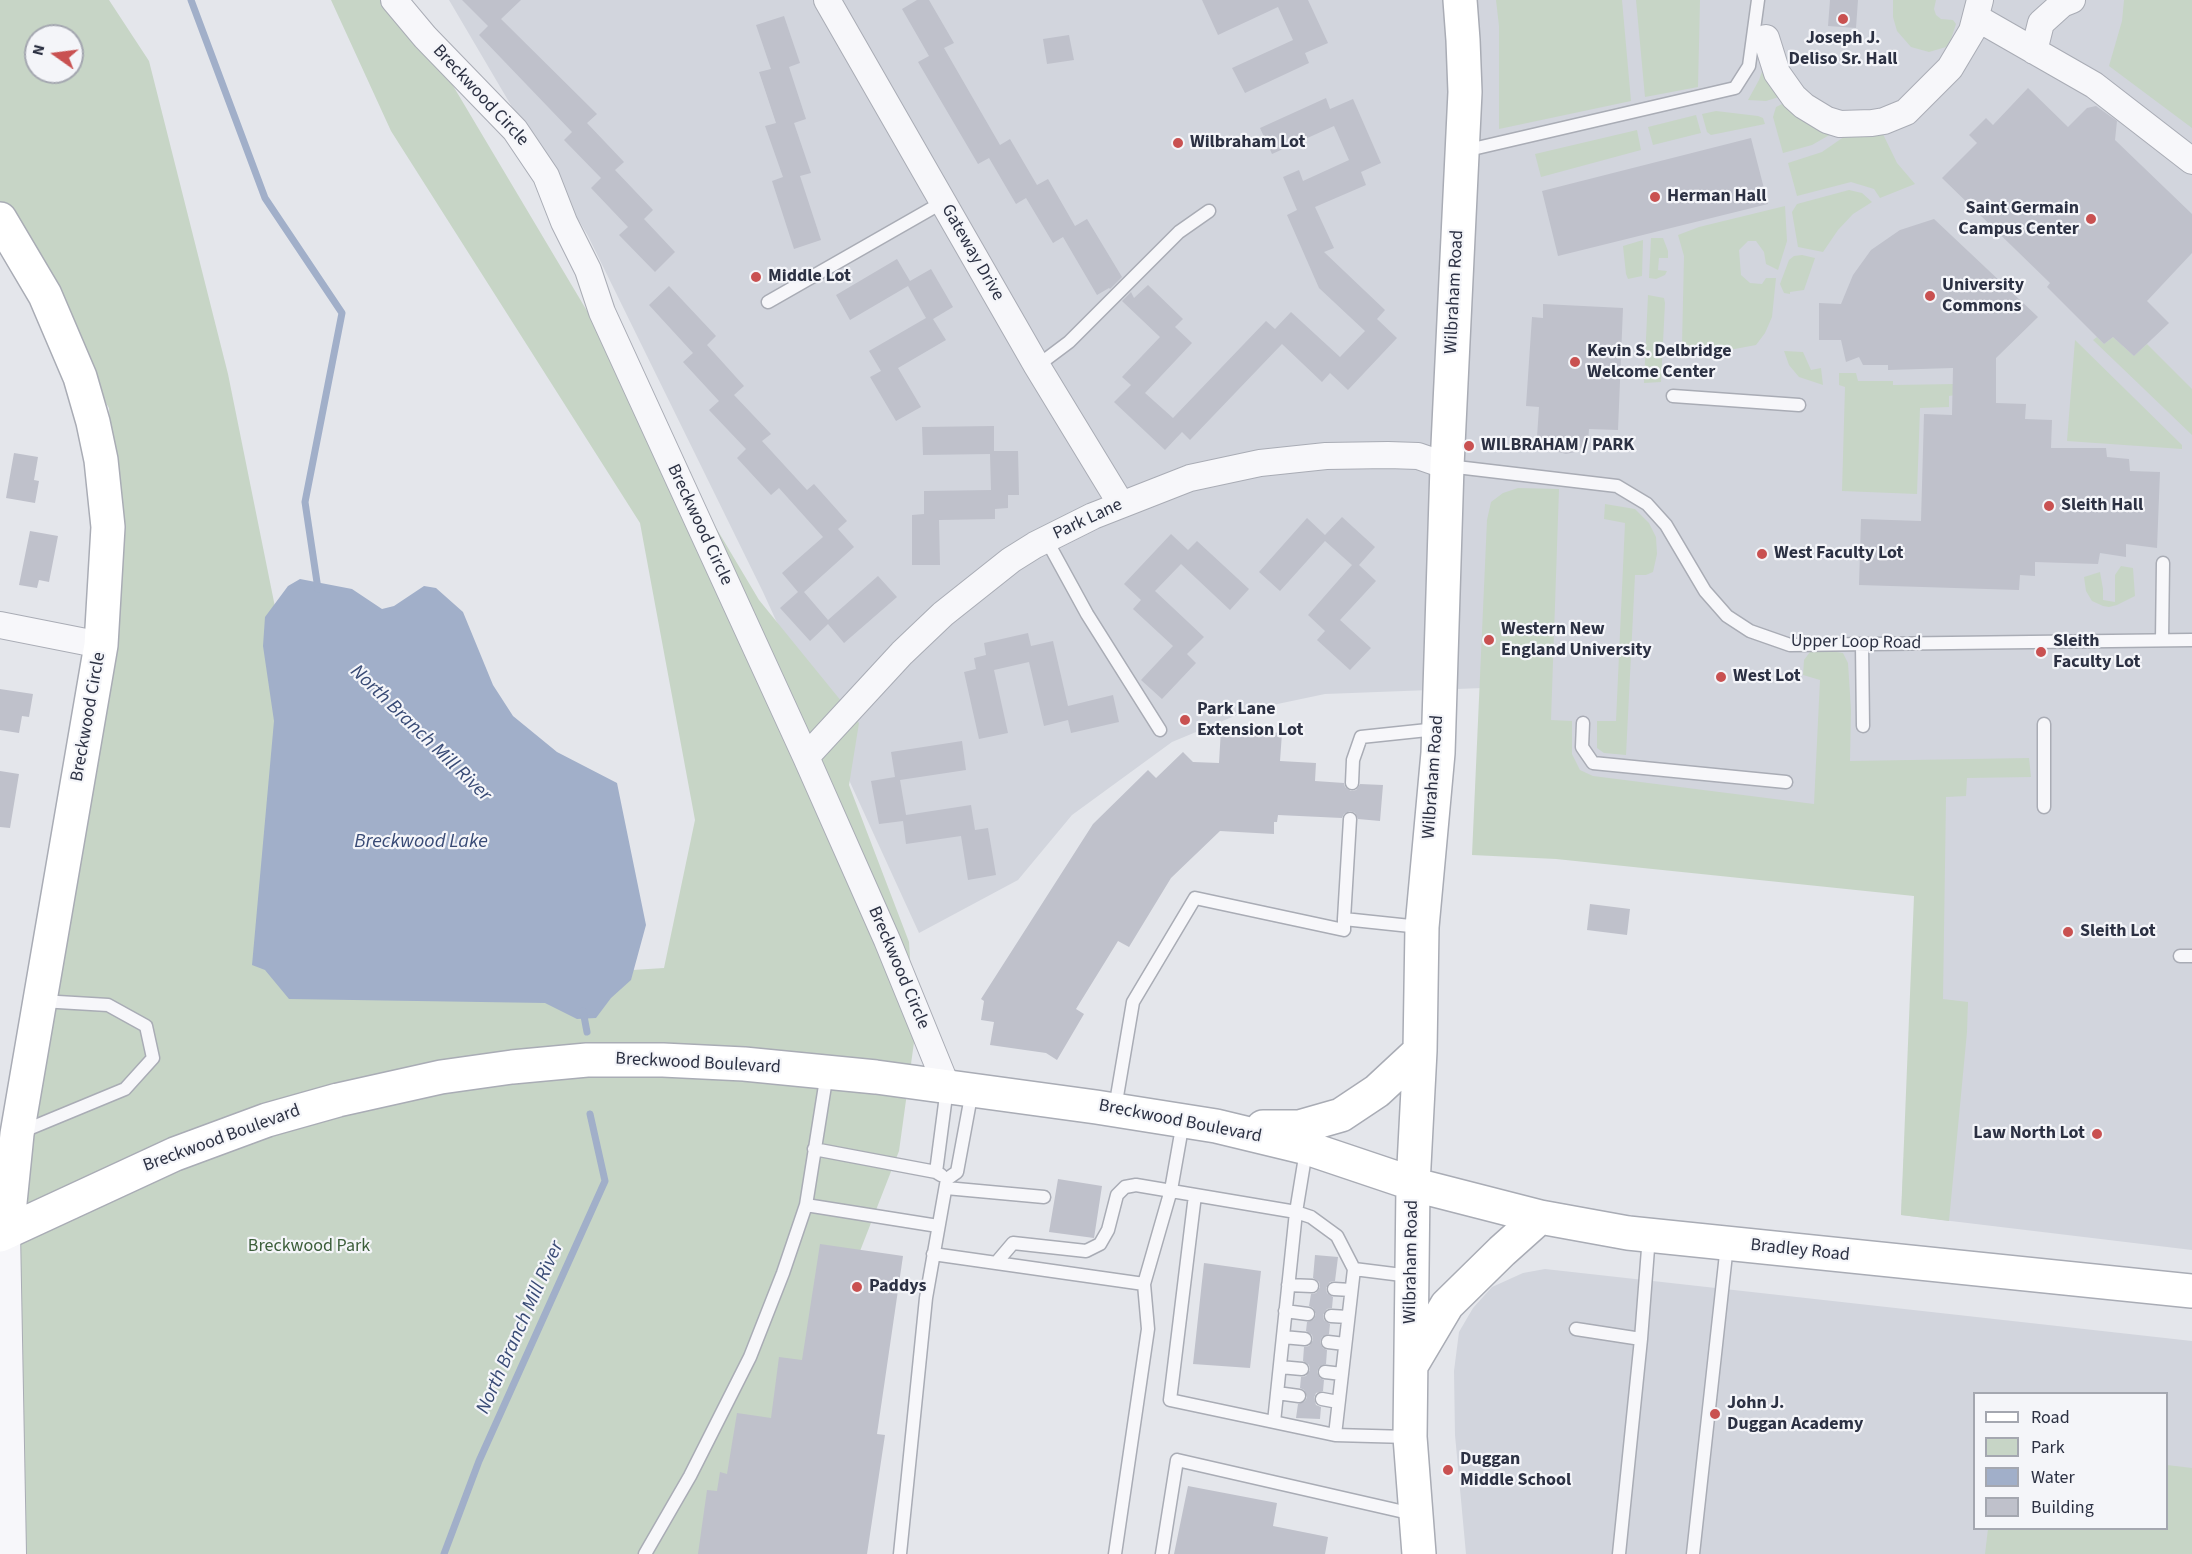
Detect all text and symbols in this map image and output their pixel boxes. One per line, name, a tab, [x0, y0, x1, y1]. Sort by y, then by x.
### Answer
marker: Joseph J. Deliso Sr. Hall	[1836, 12, 1850, 26]
north arrow	[24, 24, 84, 84]
place label: Joseph J. Deliso Sr. Hall	[1789, 28, 1897, 70]
street label: Breckwood Circle	[427, 41, 533, 151]
text: N	[27, 42, 50, 58]
place label: Wilbraham Lot	[1190, 132, 1305, 154]
marker: Wilbraham Lot	[1171, 136, 1185, 150]
place label: Herman Hall	[1667, 186, 1766, 208]
marker: Herman Hall	[1648, 190, 1662, 204]
place label: Saint Germain Campus Center	[1958, 198, 2079, 240]
street label: Gateway Drive	[936, 201, 1008, 305]
marker: Saint Germain Campus Center	[2084, 212, 2098, 226]
street label: Wilbraham Road	[1441, 230, 1469, 354]
place label: Middle Lot	[768, 266, 851, 288]
marker: Middle Lot	[749, 270, 763, 284]
place label: University Commons	[1942, 275, 2024, 318]
marker: University Commons	[1923, 289, 1937, 303]
place label: Kevin S. Delbridge Welcome Center	[1587, 341, 1732, 384]
marker: Kevin S. Delbridge Welcome Center	[1568, 355, 1582, 369]
place label: WILBRAHAM / PARK	[1481, 435, 1634, 457]
marker: WILBRAHAM / PARK	[1462, 439, 1476, 453]
street label: Breckwood Circle	[661, 461, 737, 589]
street label: Park Lane	[1050, 495, 1126, 545]
place label: Sleith Hall	[2061, 495, 2143, 517]
marker: Sleith Hall	[2042, 499, 2056, 513]
place label: West Faculty Lot	[1774, 543, 1903, 565]
marker: West Faculty Lot	[1755, 547, 1769, 561]
place label: Western New England University	[1501, 619, 1652, 662]
street label: Upper Loop Road	[1791, 631, 1921, 655]
place label: Sleith Faculty Lot	[2053, 631, 2140, 674]
marker: Western New England University	[1482, 633, 1496, 647]
marker: Sleith Faculty Lot	[2034, 645, 2048, 659]
street label: Breckwood Circle	[67, 651, 111, 783]
water label: North Branch Mill River	[344, 660, 496, 808]
place label: West Lot	[1733, 666, 1801, 688]
marker: West Lot	[1714, 670, 1728, 684]
place label: Park Lane Extension Lot	[1197, 699, 1303, 742]
marker: Park Lane Extension Lot	[1178, 713, 1192, 727]
street label: Wilbraham Road	[1419, 714, 1449, 840]
water label: Breckwood Lake	[354, 831, 488, 855]
street label: Breckwood Circle	[862, 903, 934, 1033]
place label: Sleith Lot	[2080, 921, 2156, 943]
marker: Sleith Lot	[2061, 925, 2075, 939]
street label: Breckwood Boulevard	[615, 1049, 781, 1079]
street label: Breckwood Boulevard	[1097, 1096, 1263, 1148]
street label: Breckwood Boulevard	[141, 1101, 303, 1177]
place label: Law North Lot	[1973, 1123, 2085, 1145]
marker: Law North Lot	[2090, 1127, 2104, 1141]
street label: Wilbraham Road	[1400, 1200, 1424, 1324]
street label: Bradley Road	[1749, 1235, 1851, 1267]
park label: Breckwood Park	[248, 1236, 370, 1258]
water label: North Branch Mill River	[472, 1238, 570, 1418]
place label: Paddys	[869, 1276, 927, 1298]
marker: Paddys	[850, 1280, 864, 1294]
legend	[1973, 1392, 2168, 1530]
place label: John J. Duggan Academy	[1727, 1393, 1863, 1436]
text: Road	[2031, 1405, 2070, 1430]
marker: John J. Duggan Academy	[1708, 1407, 1722, 1421]
text: Park	[2031, 1435, 2065, 1460]
place label: Duggan Middle School	[1460, 1449, 1571, 1492]
marker: Duggan Middle School	[1441, 1463, 1455, 1477]
text: Water	[2031, 1465, 2075, 1490]
text: Building	[2031, 1495, 2094, 1520]

